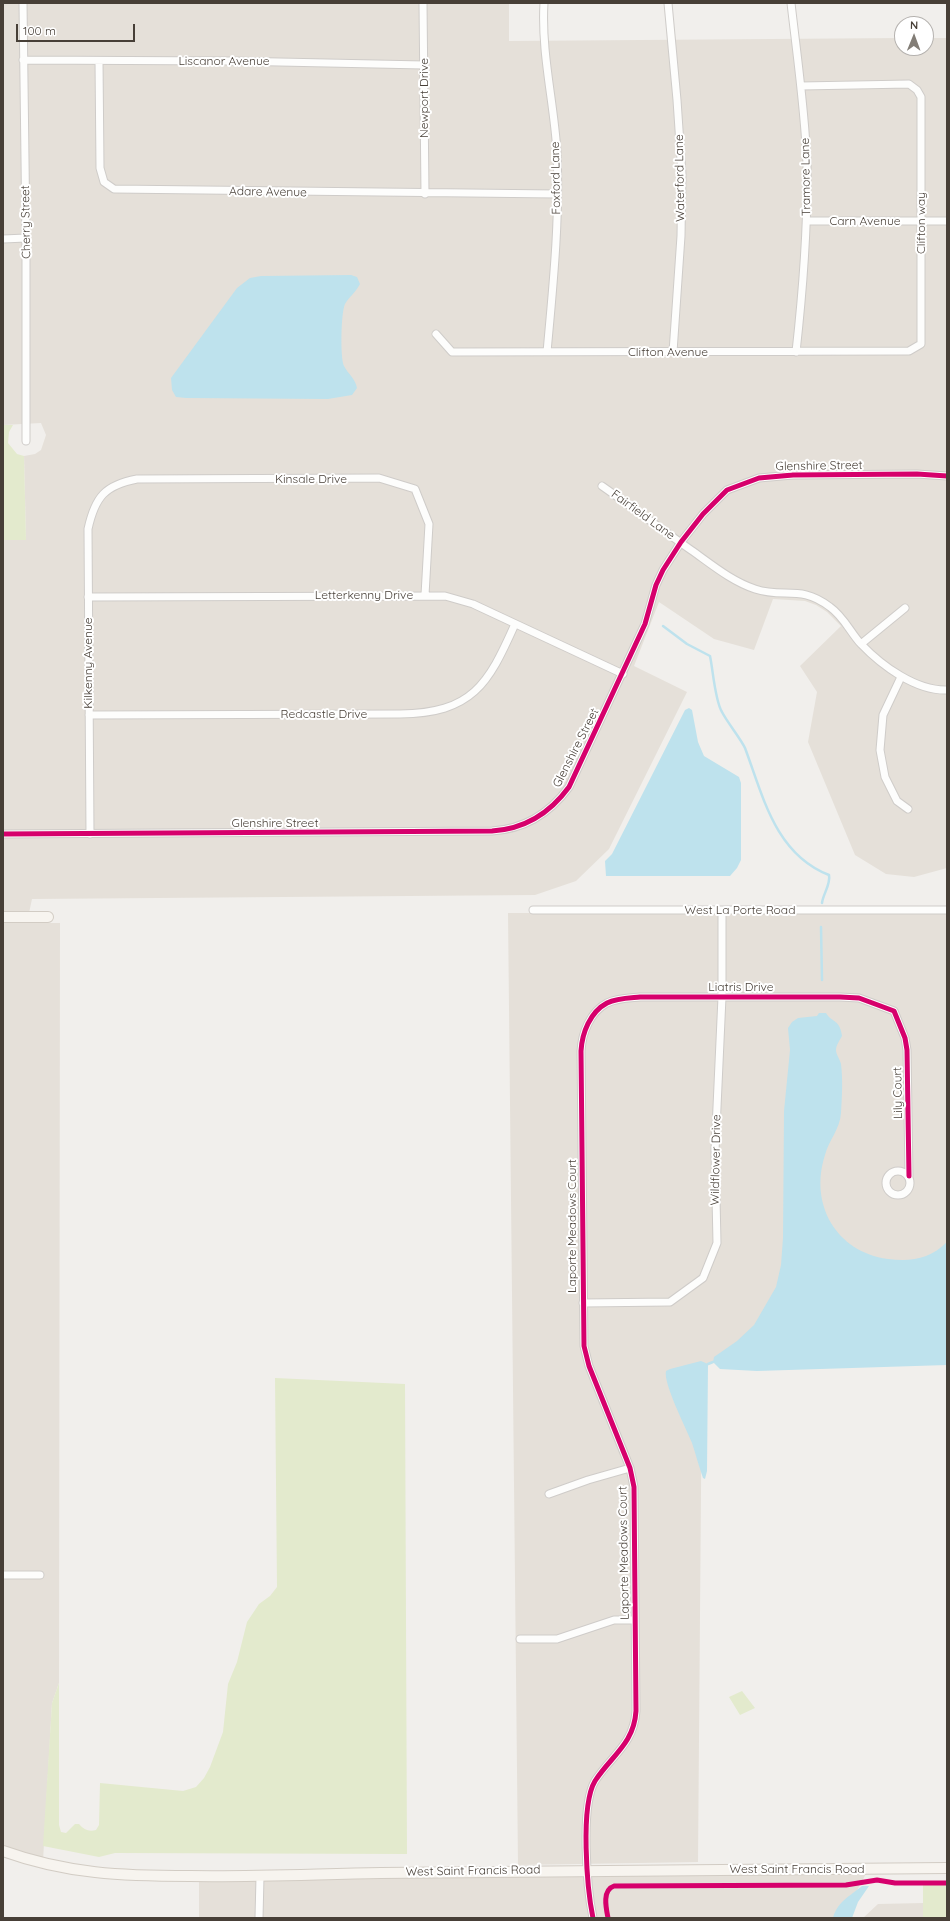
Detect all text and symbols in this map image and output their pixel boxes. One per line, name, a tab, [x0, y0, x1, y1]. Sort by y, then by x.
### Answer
scale bar	[18, 16, 137, 42]
north arrow	[894, 16, 934, 56]
text: N	[910, 18, 918, 32]
text: 100 m	[23, 23, 56, 38]
street label: Liscanor Avenue	[178, 54, 270, 68]
street label: Newport Drive	[417, 58, 431, 138]
street label: Waterford Lane	[672, 134, 688, 222]
street label: Tramore Lane	[798, 138, 814, 216]
street label: Foxford Lane	[548, 141, 564, 215]
street label: Adare Avenue	[229, 184, 307, 200]
street label: Cherry Street	[18, 185, 34, 259]
street label: Clifton way	[914, 192, 928, 254]
street label: Carn Avenue	[830, 214, 900, 228]
street label: Clifton Avenue	[628, 345, 708, 359]
street label: Glenshire Street	[775, 458, 863, 474]
street label: Kinsale Drive	[275, 472, 347, 486]
street label: Fairfield Lane	[608, 487, 678, 543]
street label: Letterkenny Drive	[315, 588, 413, 602]
street label: Kilkenny Avenue	[81, 617, 95, 709]
street label: Glenshire Street	[550, 706, 602, 790]
street label: Redcastle Drive	[281, 707, 367, 721]
street label: Glenshire Street	[232, 816, 318, 830]
street label: West La Porte Road	[685, 903, 795, 917]
street label: Liatris Drive	[708, 980, 774, 994]
street label: Lily Court	[890, 1067, 906, 1119]
street label: Wildflower Drive	[708, 1114, 724, 1206]
street label: Laporte Meadows Court	[565, 1159, 579, 1293]
street label: Laporte Meadows Court	[616, 1486, 632, 1620]
street label: West Saint Francis Road	[730, 1862, 864, 1876]
street label: West Saint Francis Road	[405, 1863, 541, 1879]

